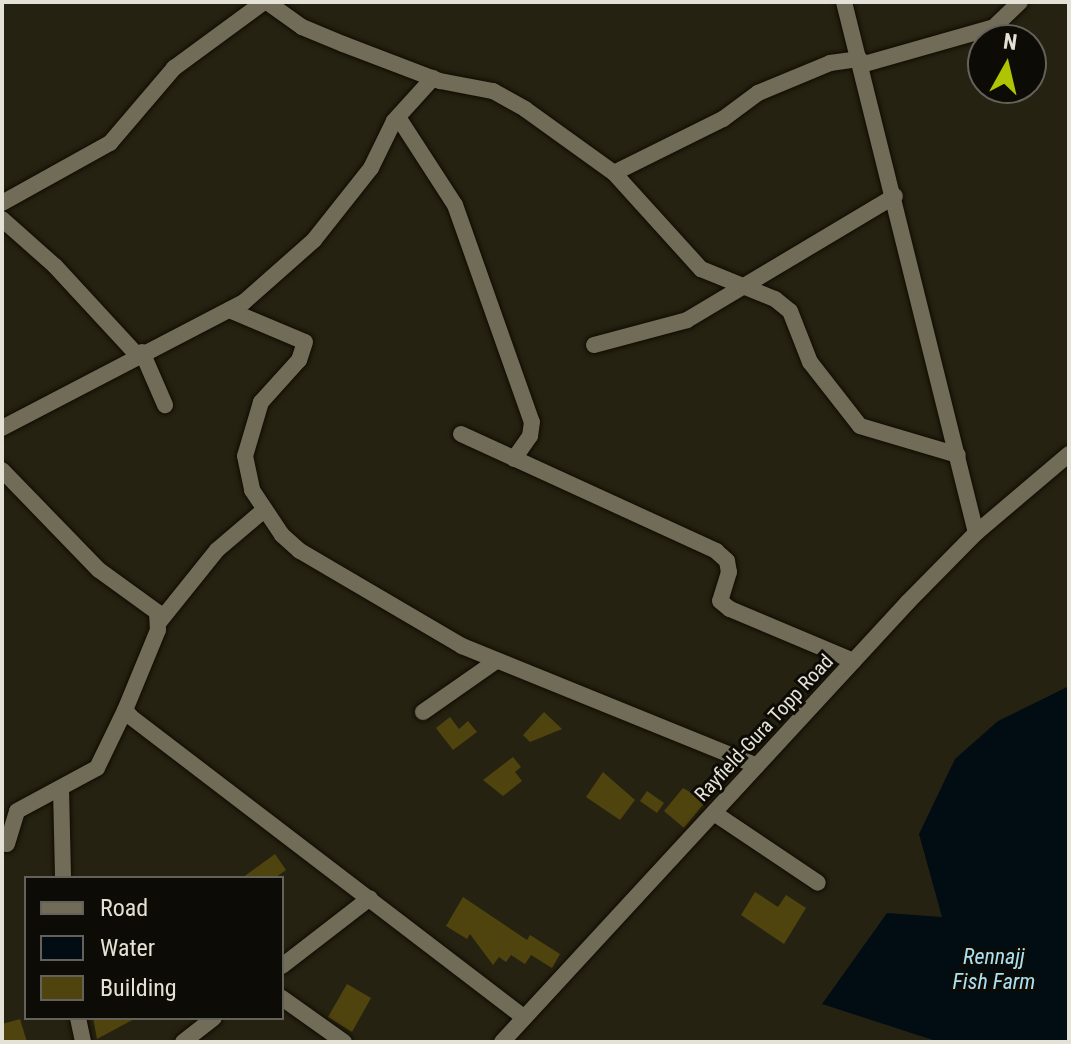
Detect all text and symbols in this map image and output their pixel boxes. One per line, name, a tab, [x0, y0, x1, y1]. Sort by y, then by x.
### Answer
north arrow	[967, 24, 1047, 104]
text: N	[1002, 28, 1019, 55]
street label: Rayfield-Gura Topp Road	[690, 649, 838, 807]
legend	[24, 876, 284, 1020]
text: Road	[100, 894, 148, 922]
text: Water	[100, 934, 155, 962]
water label: Rennajj Fish Farm	[953, 943, 1035, 994]
text: Building	[100, 974, 177, 1002]

